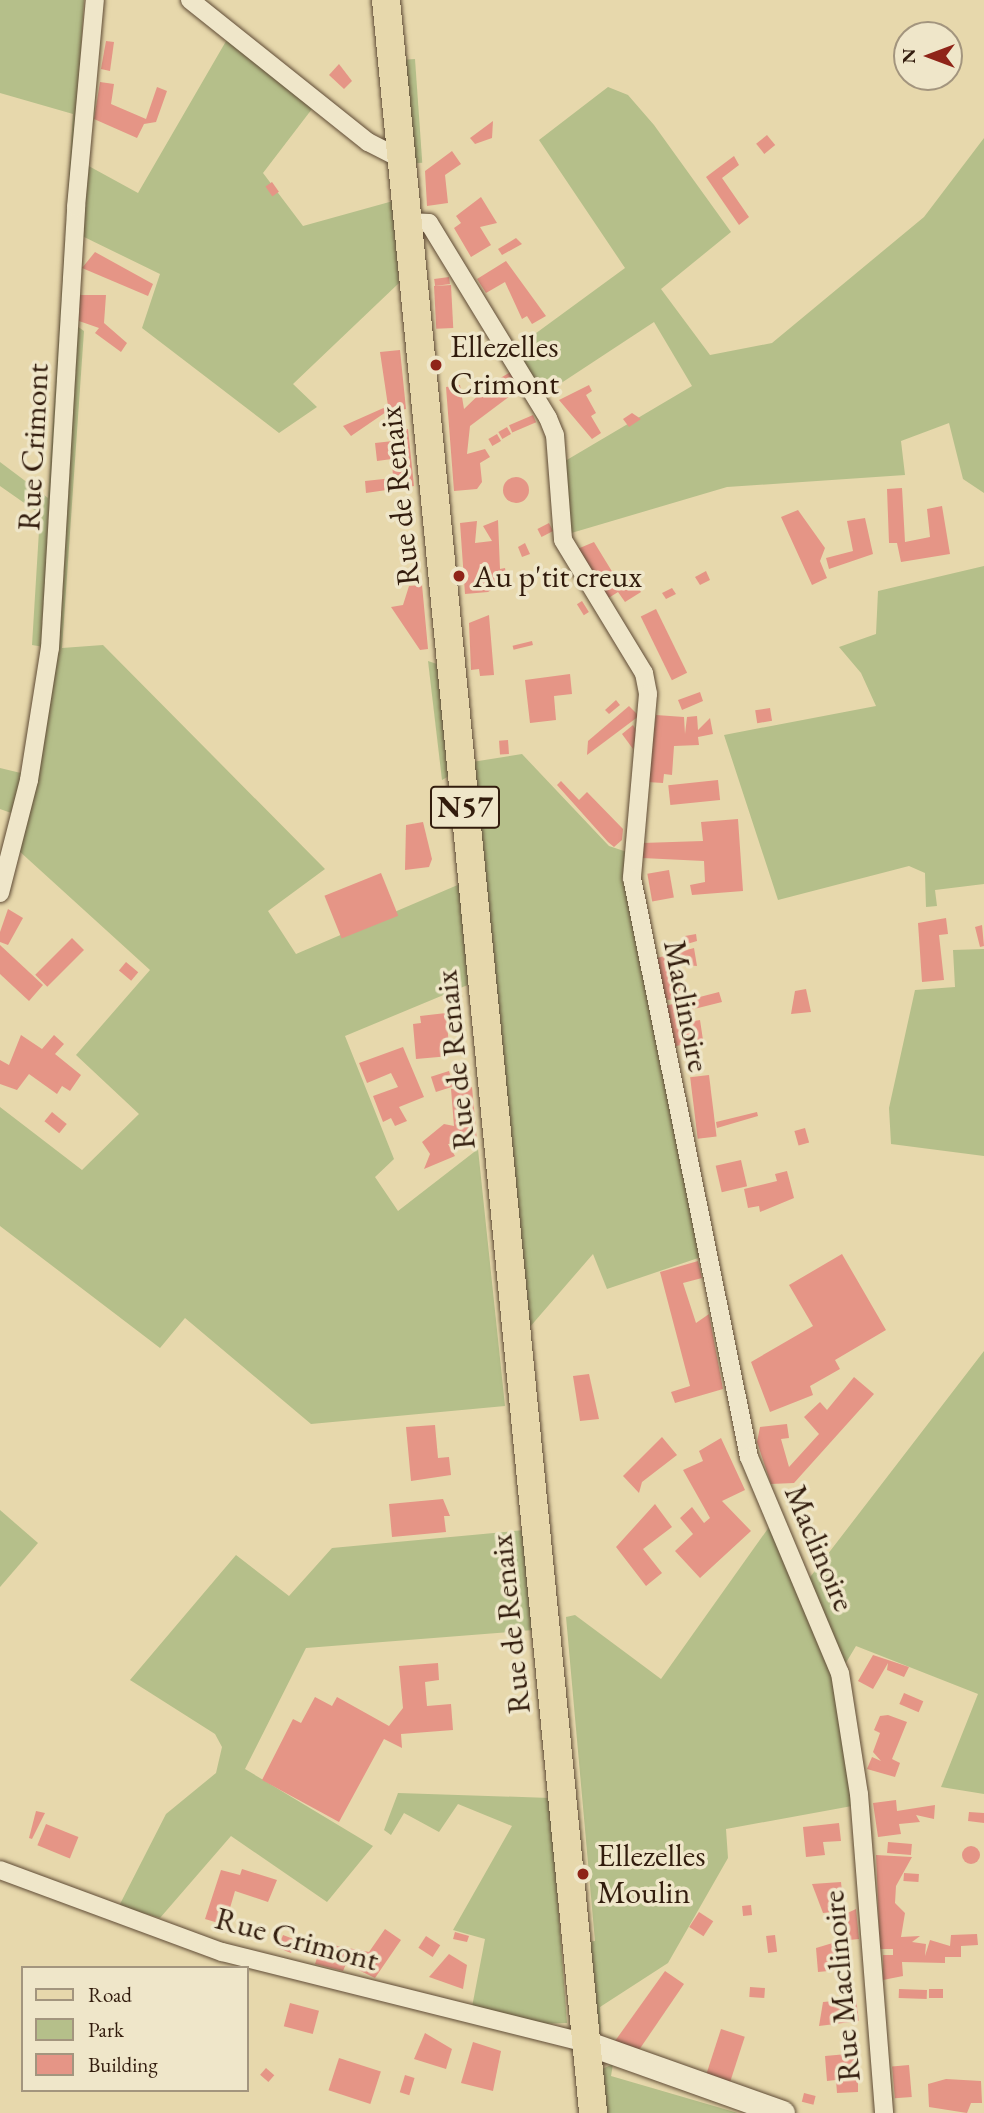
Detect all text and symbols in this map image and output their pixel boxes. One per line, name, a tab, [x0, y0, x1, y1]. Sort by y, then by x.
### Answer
north arrow	[893, 21, 963, 91]
text: N	[896, 48, 921, 64]
place label: Ellezelles Crimont	[450, 328, 559, 403]
marker: Ellezelles Crimont	[428, 357, 444, 373]
street label: Rue Crimont	[9, 362, 57, 532]
street label: Rue de Renaix	[370, 404, 428, 588]
place label: Au p'tit creux	[473, 557, 642, 595]
marker: Au p'tit creux	[451, 568, 467, 584]
road number: N57	[428, 780, 502, 834]
street label: Maclinoire	[655, 937, 719, 1075]
street label: Rue de Renaix	[426, 968, 484, 1152]
street label: Maclinoire	[776, 1479, 864, 1617]
street label: Rue de Renaix	[481, 1532, 539, 1716]
place label: Ellezelles Moulin	[597, 1837, 706, 1912]
marker: Ellezelles Moulin	[575, 1866, 591, 1882]
street label: Rue Maclinoire	[814, 1889, 868, 2083]
street label: Rue Crimont	[211, 1899, 383, 1979]
legend	[21, 1966, 248, 2092]
text: Road	[88, 1981, 132, 2008]
text: Park	[88, 2016, 124, 2043]
text: Building	[88, 2051, 158, 2078]

